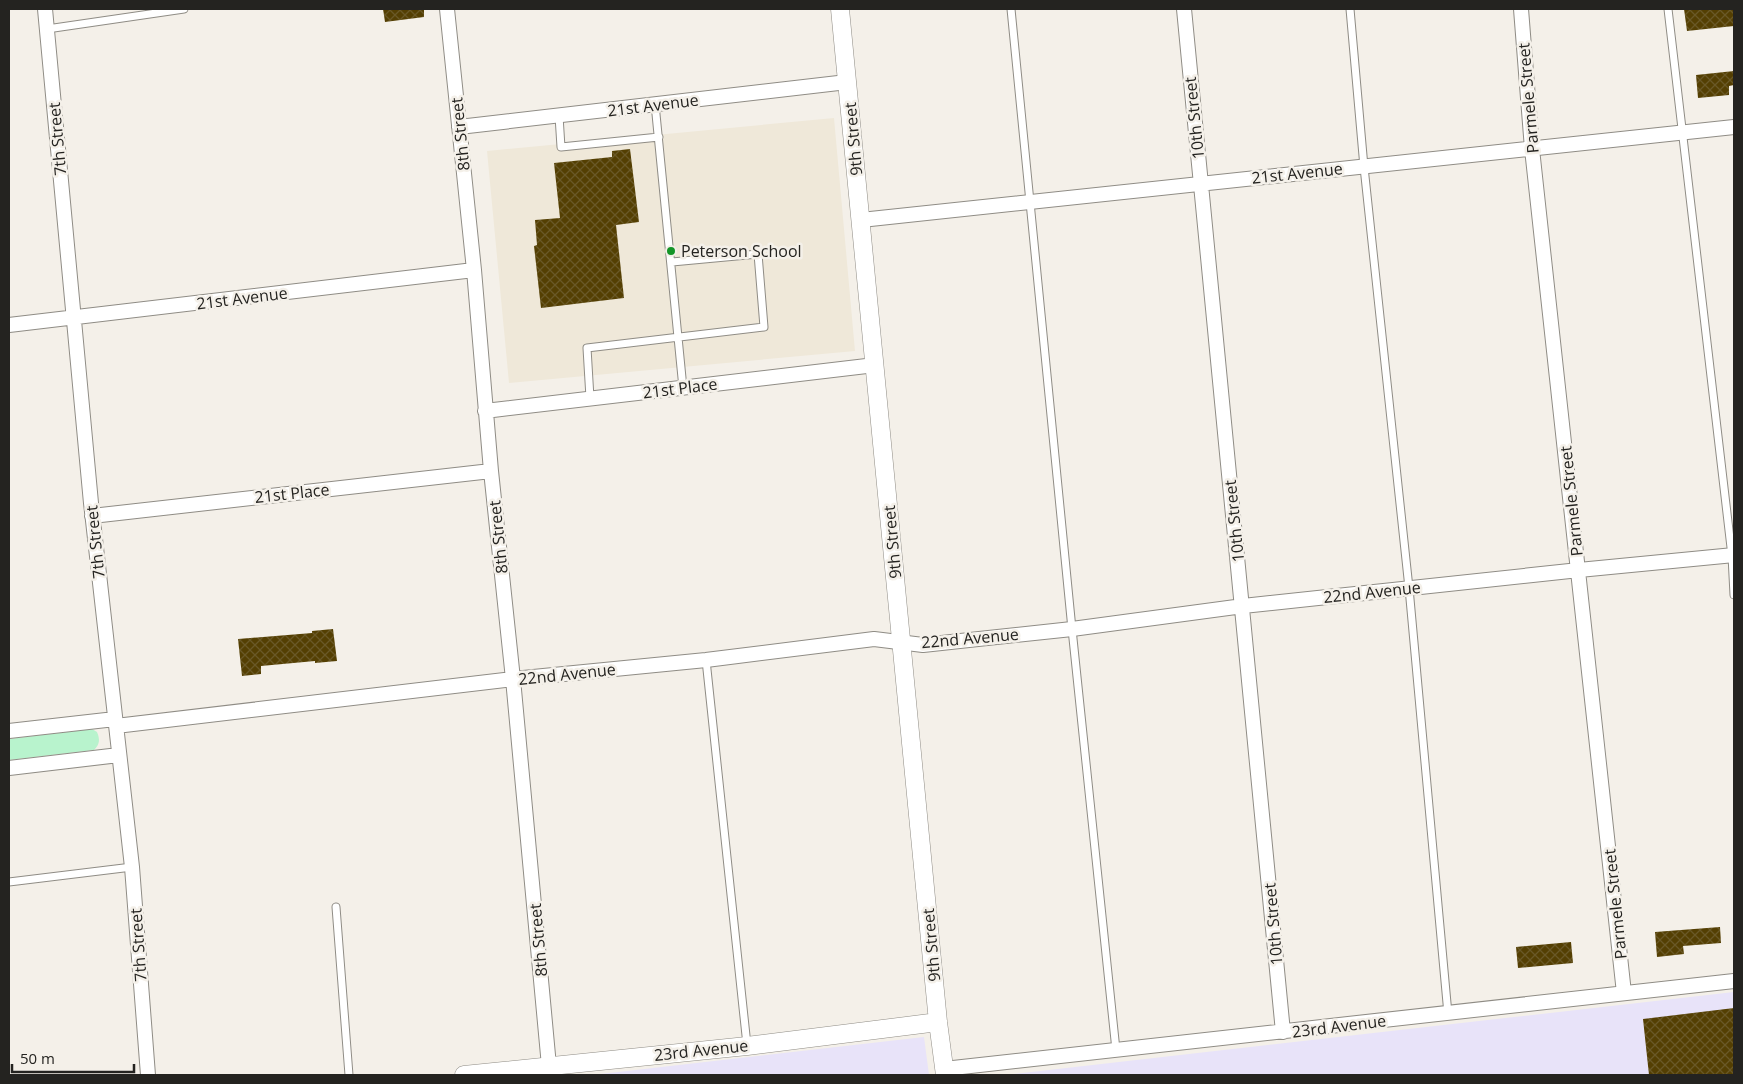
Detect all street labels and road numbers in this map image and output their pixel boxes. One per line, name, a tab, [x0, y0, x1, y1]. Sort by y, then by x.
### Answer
street label: Parmele Street	[1512, 42, 1544, 154]
street label: 10th Street	[1179, 75, 1209, 160]
street label: 21st Avenue	[606, 89, 700, 121]
street label: 8th Street	[445, 96, 475, 172]
street label: 7th Street	[43, 101, 71, 177]
street label: 9th Street	[839, 101, 867, 177]
street label: 21st Avenue	[1250, 157, 1344, 189]
street label: 21st Avenue	[195, 282, 289, 314]
street label: 21st Place	[641, 373, 719, 403]
street label: Parmele Street	[1554, 444, 1588, 557]
street label: 21st Place	[254, 478, 330, 508]
street label: 10th Street	[1219, 478, 1249, 563]
street label: 8th Street	[483, 499, 513, 575]
street label: 7th Street	[80, 504, 110, 580]
street label: 9th Street	[878, 504, 906, 580]
street label: 22nd Avenue	[1322, 576, 1422, 608]
street label: 22nd Avenue	[920, 623, 1020, 653]
street label: 22nd Avenue	[517, 658, 617, 690]
street label: Parmele Street	[1598, 847, 1632, 960]
street label: 10th Street	[1258, 882, 1288, 966]
street label: 8th Street	[524, 902, 552, 978]
street label: 7th Street	[124, 907, 152, 982]
street label: 9th Street	[917, 907, 945, 983]
street label: 23rd Avenue	[1291, 1009, 1387, 1043]
street label: 23rd Avenue	[653, 1034, 749, 1066]

